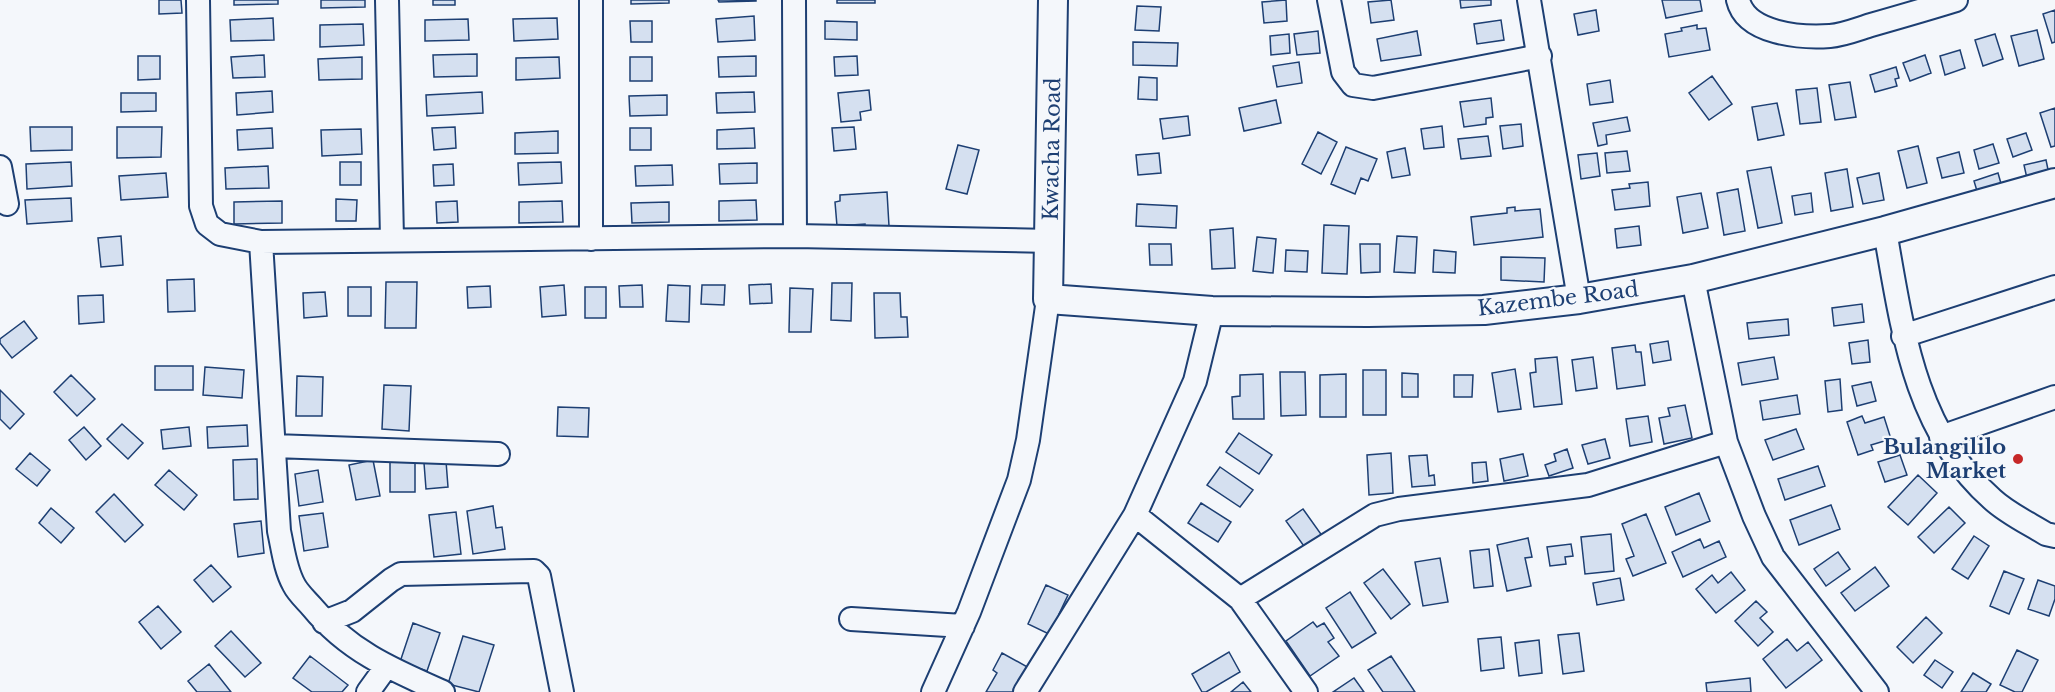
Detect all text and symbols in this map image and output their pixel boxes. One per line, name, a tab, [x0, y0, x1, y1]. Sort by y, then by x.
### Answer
street label: Kwacha Road	[1038, 77, 1066, 221]
street label: Kazembe Road	[1476, 276, 1640, 322]
place label: Bulangililo Market	[1883, 434, 2006, 484]
marker: Bulangililo Market	[2011, 452, 2025, 466]

